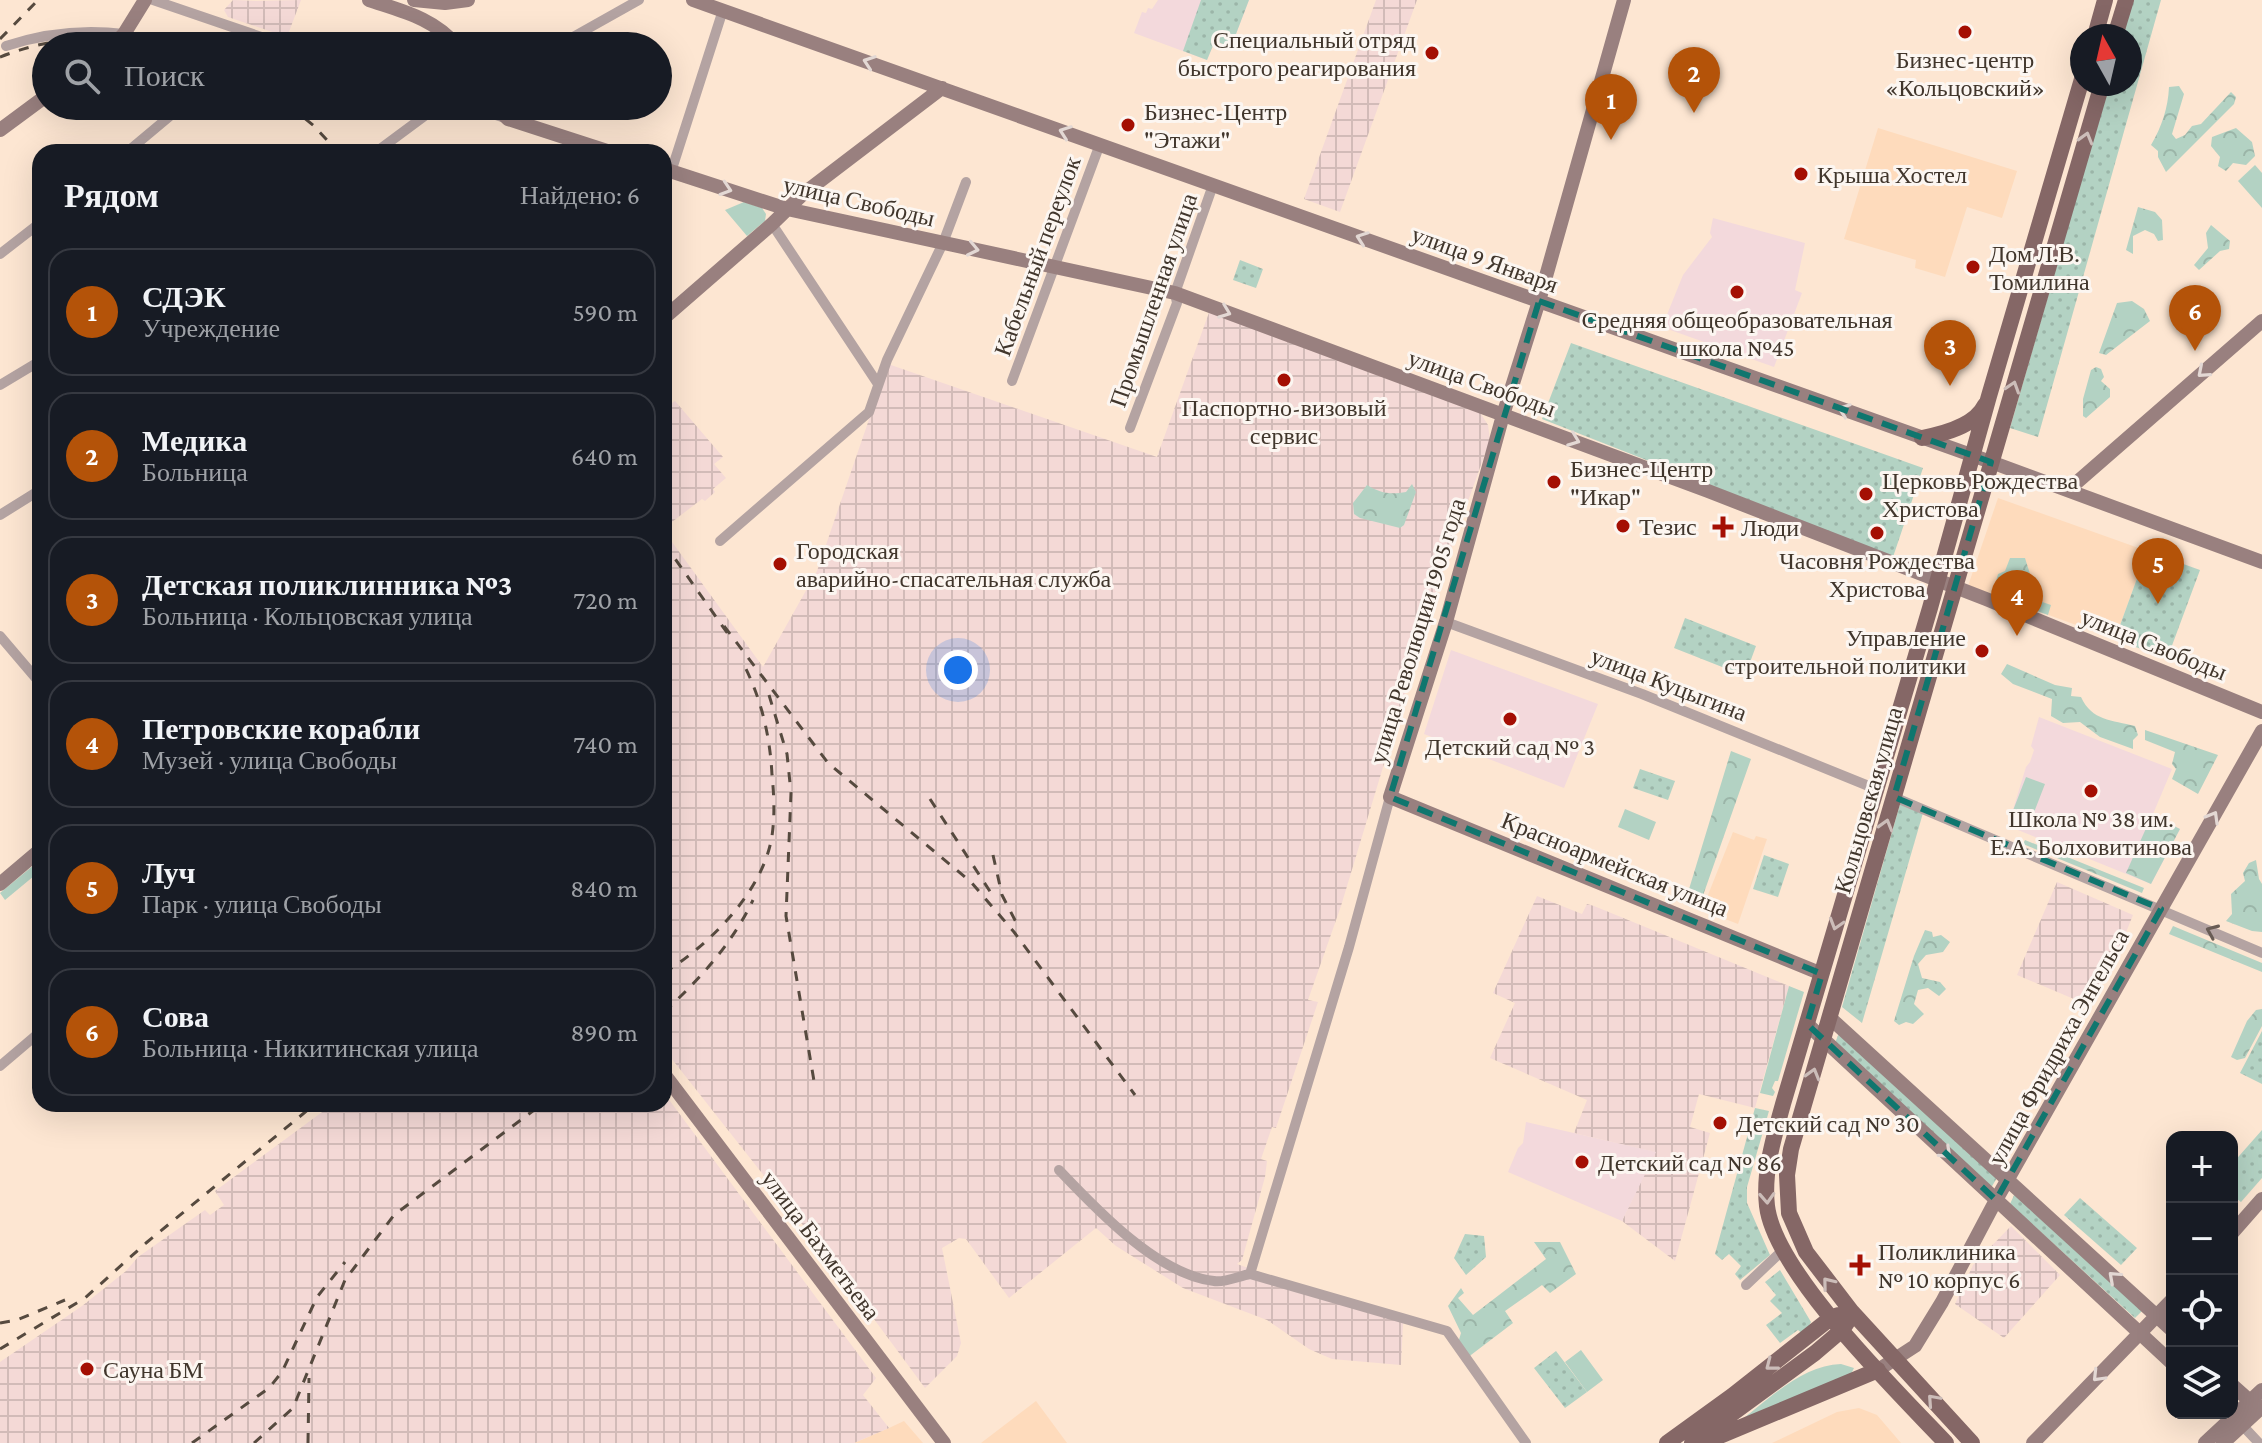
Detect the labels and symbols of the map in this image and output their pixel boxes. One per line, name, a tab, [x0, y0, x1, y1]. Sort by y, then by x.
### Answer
marker: Бизнес-центр «Кольцовский»	[1956, 23, 1974, 41]
north arrow	[2070, 24, 2142, 96]
place label: Специальный отряд быстрого реагирования	[1178, 26, 1416, 81]
marker: Специальный отряд быстрого реагирования	[1423, 44, 1441, 62]
place label: Бизнес-центр «Кольцовский»	[1885, 46, 2045, 101]
pin: 2	[1668, 47, 1720, 113]
one-way arrow	[863, 55, 877, 72]
pin: 1	[1585, 74, 1637, 140]
place label: Бизнес-Центр "Этажи"	[1144, 98, 1287, 153]
marker: Бизнес-Центр "Этажи"	[1119, 116, 1137, 134]
one-way arrow	[1059, 125, 1073, 141]
one-way arrow	[2077, 131, 2093, 145]
street label: Кабельный переулок	[988, 152, 1086, 359]
place label: Крыша Хостел	[1817, 161, 1967, 188]
marker: Крыша Хостел	[1792, 165, 1810, 183]
street label: улица Свободы	[781, 170, 937, 232]
one-way arrow	[718, 180, 732, 196]
street label: Промышленная улица	[1104, 189, 1202, 411]
street label: улица 9 Января	[1408, 220, 1562, 298]
one-way arrow	[1356, 231, 1370, 248]
one-way arrow	[966, 240, 979, 257]
place label: Дом Л.В. Томилина	[1989, 240, 2090, 295]
marker: Дом Л.В. Томилина	[1964, 258, 1982, 276]
marker: Средняя общеобразовательная школа №45	[1728, 283, 1746, 301]
pin: 6	[2169, 285, 2221, 351]
one-way arrow	[1217, 302, 1231, 319]
place label: Средняя общеобразовательная школа №45	[1581, 306, 1893, 361]
pin: 3	[1924, 320, 1976, 386]
street label: улица Свободы	[1405, 344, 1559, 422]
one-way arrow	[2198, 362, 2212, 377]
marker: Паспортно-визовый сервис	[1275, 371, 1293, 389]
one-way arrow	[2003, 381, 2019, 395]
place label: Паспортно-визовый сервис	[1181, 394, 1387, 449]
one-way arrow	[1838, 404, 1852, 420]
one-way arrow	[1566, 430, 1580, 447]
place label: Бизнес-Центр "Икар"	[1570, 455, 1713, 510]
place label: Церковь Рождества Христова	[1882, 467, 2079, 522]
marker: Бизнес-Центр "Икар"	[1545, 473, 1563, 491]
marker: Церковь Рождества Христова	[1857, 485, 1875, 503]
street label: улица Революции 1905 года	[1364, 495, 1470, 767]
place label: Тезис	[1639, 513, 1697, 540]
place label: Люди	[1741, 514, 1799, 541]
marker: Люди	[1712, 516, 1734, 538]
marker: Тезис	[1614, 517, 1632, 535]
marker: Часовня Рождества Христова	[1868, 524, 1886, 542]
place label: Городская аварийно-спасательная служба	[796, 537, 1112, 592]
pin: 5	[2132, 538, 2184, 604]
place label: Часовня Рождества Христова	[1779, 547, 1975, 602]
marker: Городская аварийно-спасательная служба	[771, 555, 789, 573]
pin: 4	[1991, 570, 2043, 636]
street label: улица Свободы	[2077, 602, 2231, 686]
place label: Управление строительной политики	[1724, 624, 1966, 679]
street label: улица Куцыгина	[1587, 642, 1751, 726]
marker: Управление строительной политики	[1973, 642, 1991, 660]
your location	[938, 650, 978, 690]
street label: Кольцовская улица	[1828, 703, 1908, 896]
marker: Детский сад № 3	[1501, 710, 1519, 728]
place label: Детский сад № 3	[1425, 733, 1595, 760]
marker: Школа № 38 им. Е.А. Болховитинова	[2082, 782, 2100, 800]
place label: Школа № 38 им. Е.А. Болховитинова	[1990, 805, 2192, 860]
street label: Красноармейская улица	[1498, 806, 1733, 922]
one-way arrow	[2204, 811, 2219, 825]
one-way arrow	[1877, 818, 1893, 832]
one-way arrow	[1829, 917, 1845, 931]
street label: улица Фридриха Энгельса	[1982, 924, 2134, 1169]
one-way arrow	[2205, 924, 2220, 940]
one-way arrow	[1804, 1068, 1820, 1081]
place label: Детский сад № 30	[1736, 1110, 1920, 1137]
marker: Детский сад № 30	[1711, 1114, 1729, 1132]
one-way arrow	[1937, 1144, 1951, 1159]
place label: Детский сад № 86	[1598, 1149, 1782, 1176]
marker: Детский сад № 86	[1573, 1153, 1591, 1171]
street label: улица Бахметьева	[756, 1165, 886, 1325]
one-way arrow	[1758, 1192, 1775, 1205]
place label: Поликлиника № 10 корпус 6	[1878, 1238, 2020, 1293]
marker: Поликлиника № 10 корпус 6	[1849, 1254, 1871, 1276]
one-way arrow	[2109, 1273, 2124, 1287]
one-way arrow	[1824, 1277, 1838, 1292]
place label: Сауна БМ	[103, 1356, 204, 1383]
one-way arrow	[1765, 1356, 1780, 1370]
marker: Сауна БМ	[78, 1360, 96, 1378]
one-way arrow	[2093, 1367, 2108, 1381]
one-way arrow	[1928, 1395, 1942, 1409]

